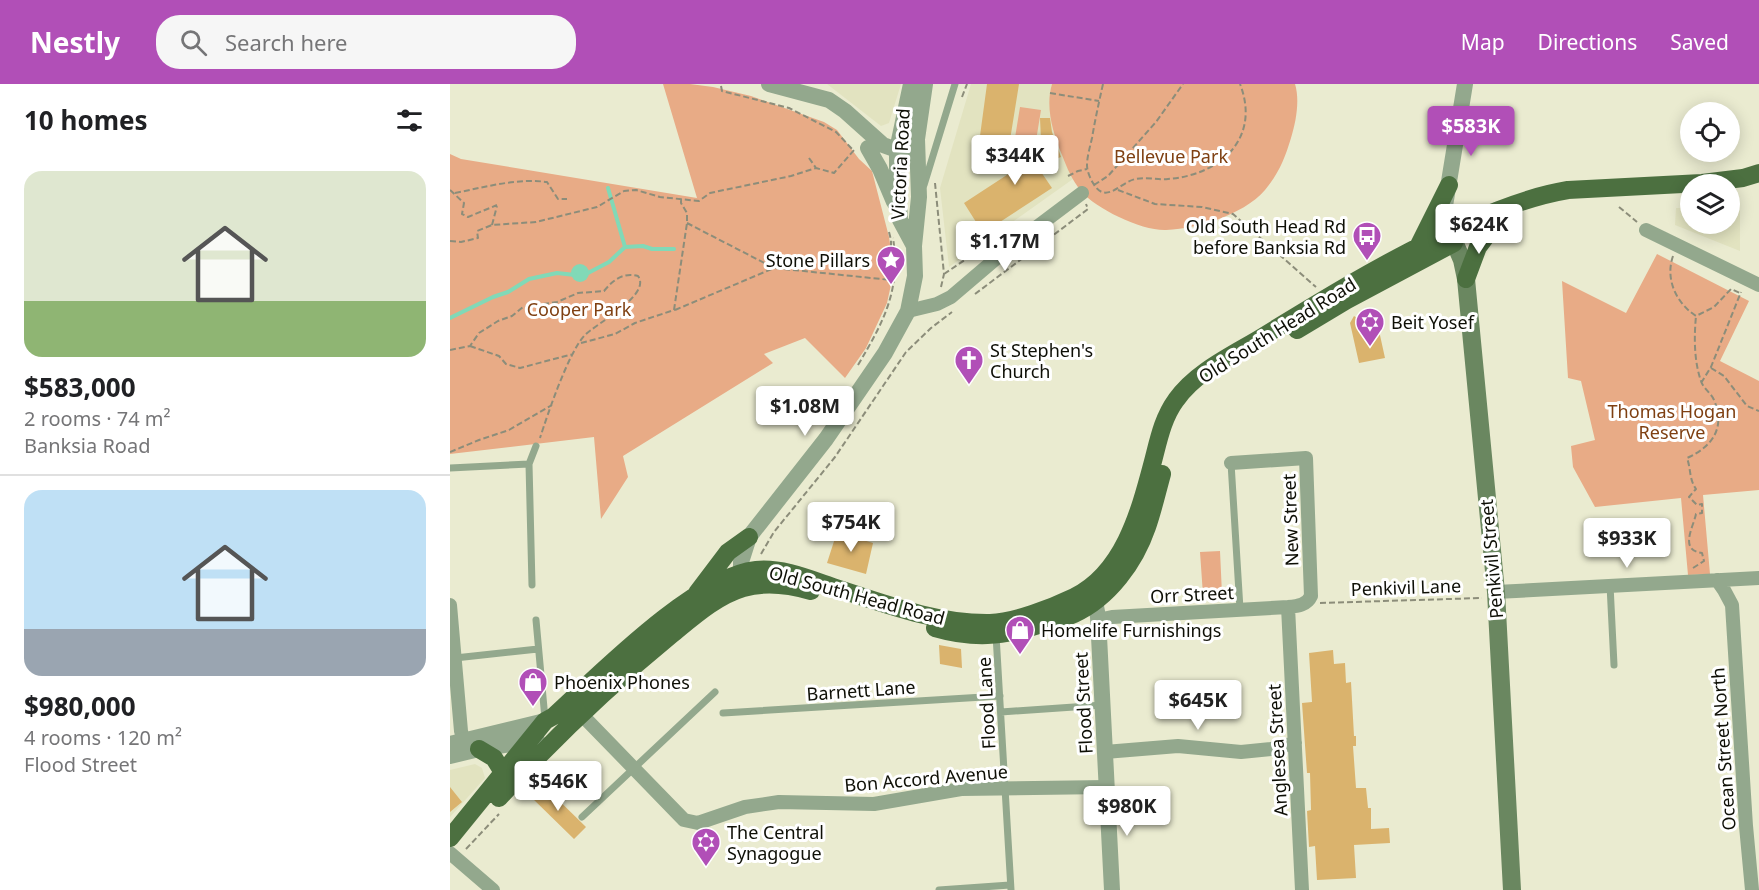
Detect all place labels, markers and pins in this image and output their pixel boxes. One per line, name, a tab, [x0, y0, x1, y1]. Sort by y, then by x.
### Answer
pin: $583K	[1429, 106, 1513, 157]
pin: $344K	[973, 135, 1057, 186]
pin: $624K	[1437, 204, 1521, 255]
place label: Old South Head Rd before Banksia Rd	[1186, 214, 1346, 259]
bus stop icon: Old South Head Rd before Banksia Rd	[1351, 220, 1383, 262]
pin: $1.17M	[956, 221, 1054, 272]
place icon: Stone Pillars	[875, 244, 907, 286]
place label: Stone Pillars	[766, 248, 870, 272]
synagogue icon: Beit Yosef	[1354, 306, 1386, 348]
place label: Beit Yosef	[1391, 310, 1475, 334]
place label: St Stephen's Church	[990, 338, 1093, 383]
church icon: St Stephen's Church	[953, 344, 985, 386]
pin: $1.08M	[756, 386, 854, 437]
pin: $754K	[809, 502, 893, 553]
pin: $933K	[1585, 518, 1669, 569]
shop icon: Homelife Furnishings	[1004, 614, 1036, 656]
place label: Homelife Furnishings	[1041, 618, 1221, 642]
shop icon: Phoenix Phones	[517, 666, 549, 708]
place label: Phoenix Phones	[554, 670, 690, 694]
pin: $645K	[1156, 680, 1240, 731]
pin: $546K	[516, 761, 600, 812]
pin: $980K	[1085, 786, 1169, 837]
place label: The Central Synagogue	[727, 820, 824, 865]
synagogue icon: The Central Synagogue	[690, 826, 722, 868]

